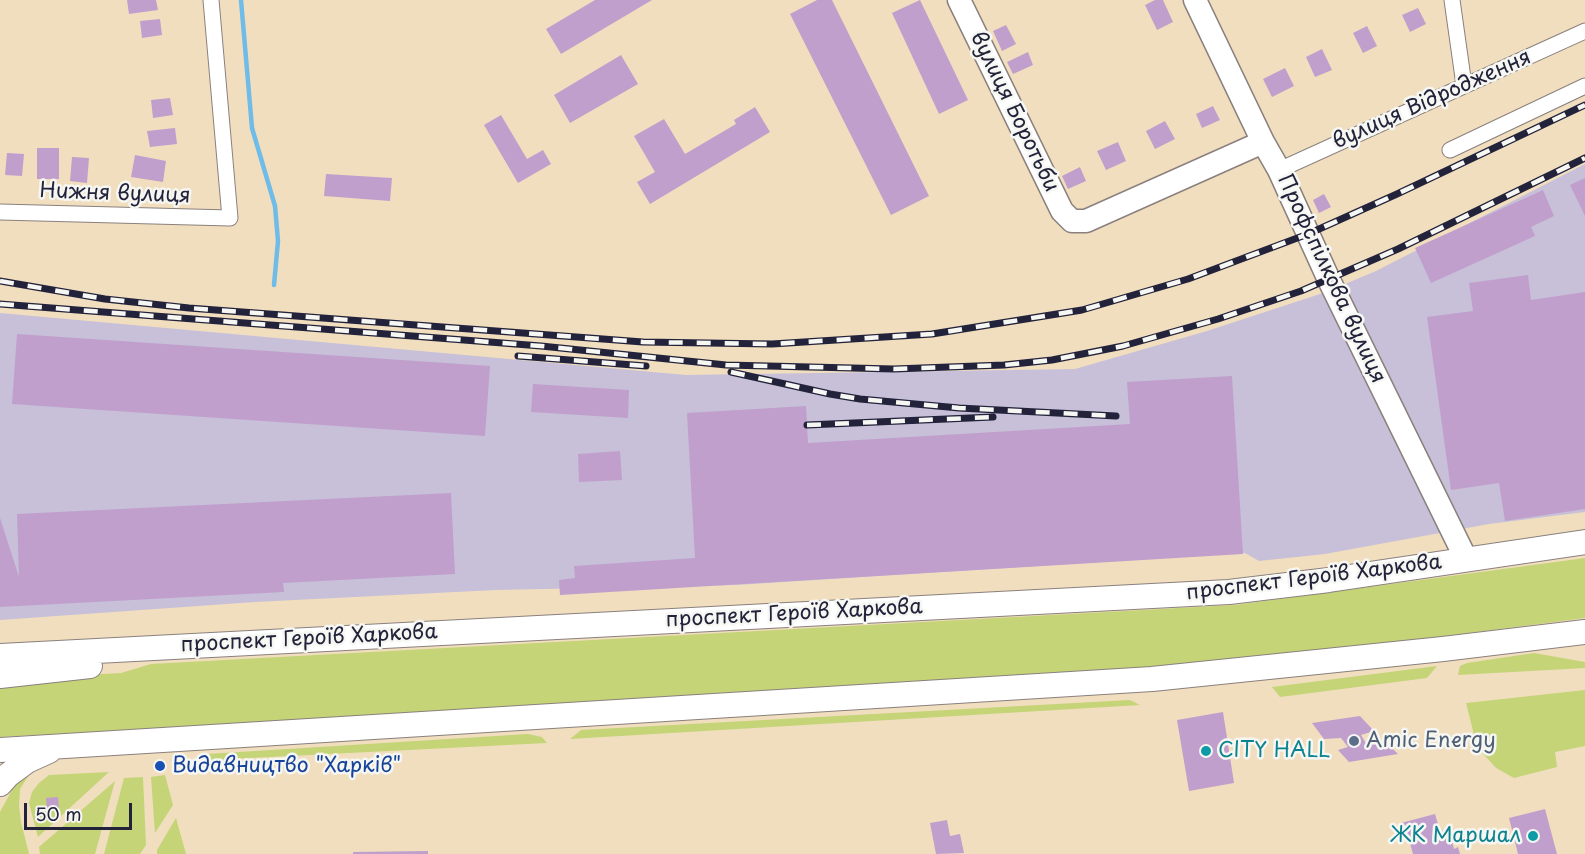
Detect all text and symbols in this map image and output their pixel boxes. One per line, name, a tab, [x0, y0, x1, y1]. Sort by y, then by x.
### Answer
street label: вулиця Боротьби	[964, 28, 1064, 196]
street label: вулиця Відродження	[1329, 45, 1535, 155]
street label: Профспілкова вулиця	[1271, 171, 1391, 387]
street label: Нижня вулиця	[39, 179, 191, 209]
street label: проспект Героїв Харкова	[1185, 550, 1443, 606]
street label: проспект Героїв Харкова	[665, 595, 923, 633]
street label: проспект Героїв Харкова	[180, 620, 438, 658]
place label: Amic Energy	[1366, 728, 1496, 754]
marker: Amic Energy	[1347, 734, 1361, 748]
place label: CITY HALL	[1218, 738, 1330, 764]
marker: CITY HALL	[1199, 744, 1213, 758]
place label: Видавництво "Харків"	[172, 753, 401, 779]
marker: Видавництво "Харків"	[153, 759, 167, 773]
scale bar	[27, 791, 135, 829]
text: 50 m	[35, 800, 82, 827]
place label: ЖК Маршал	[1390, 823, 1521, 849]
marker: ЖК Маршал	[1526, 829, 1540, 843]

